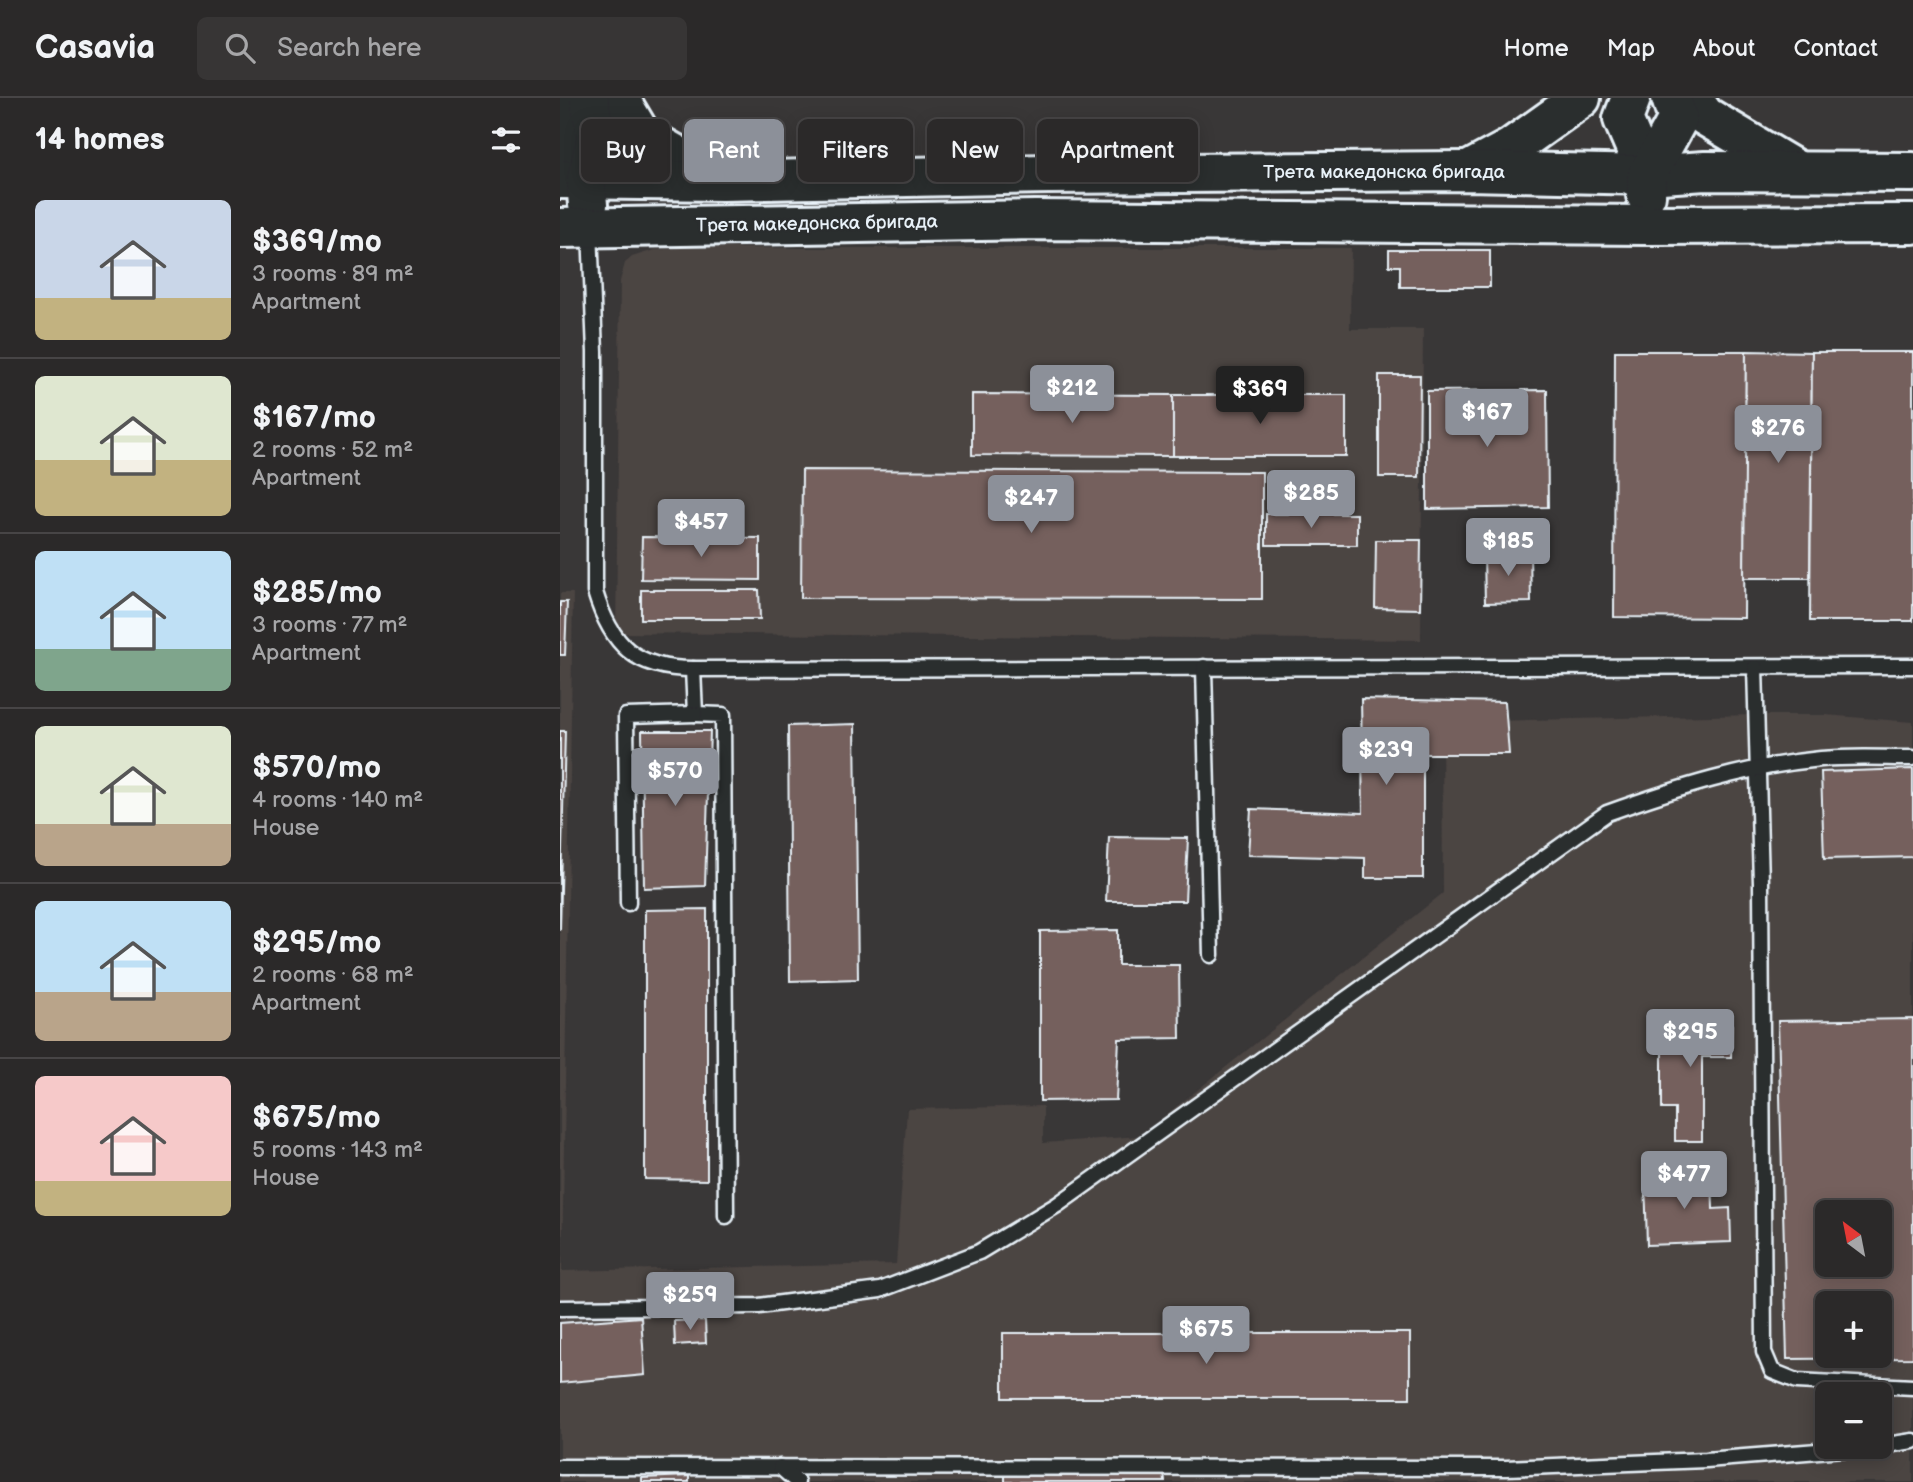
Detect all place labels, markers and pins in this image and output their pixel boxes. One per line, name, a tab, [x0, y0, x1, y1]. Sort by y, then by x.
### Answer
pin: $212	[1031, 366, 1113, 425]
pin: $369	[1219, 366, 1301, 426]
pin: $167	[1446, 390, 1528, 449]
pin: $276	[1737, 406, 1819, 465]
pin: $285	[1270, 470, 1352, 530]
pin: $247	[990, 476, 1072, 535]
pin: $457	[660, 500, 742, 559]
pin: $185	[1467, 518, 1549, 578]
pin: $239	[1345, 728, 1427, 787]
pin: $570	[634, 748, 716, 808]
pin: $295	[1649, 1010, 1731, 1069]
pin: $477	[1643, 1152, 1725, 1211]
pin: $259	[649, 1272, 731, 1332]
pin: $675	[1165, 1306, 1247, 1366]

